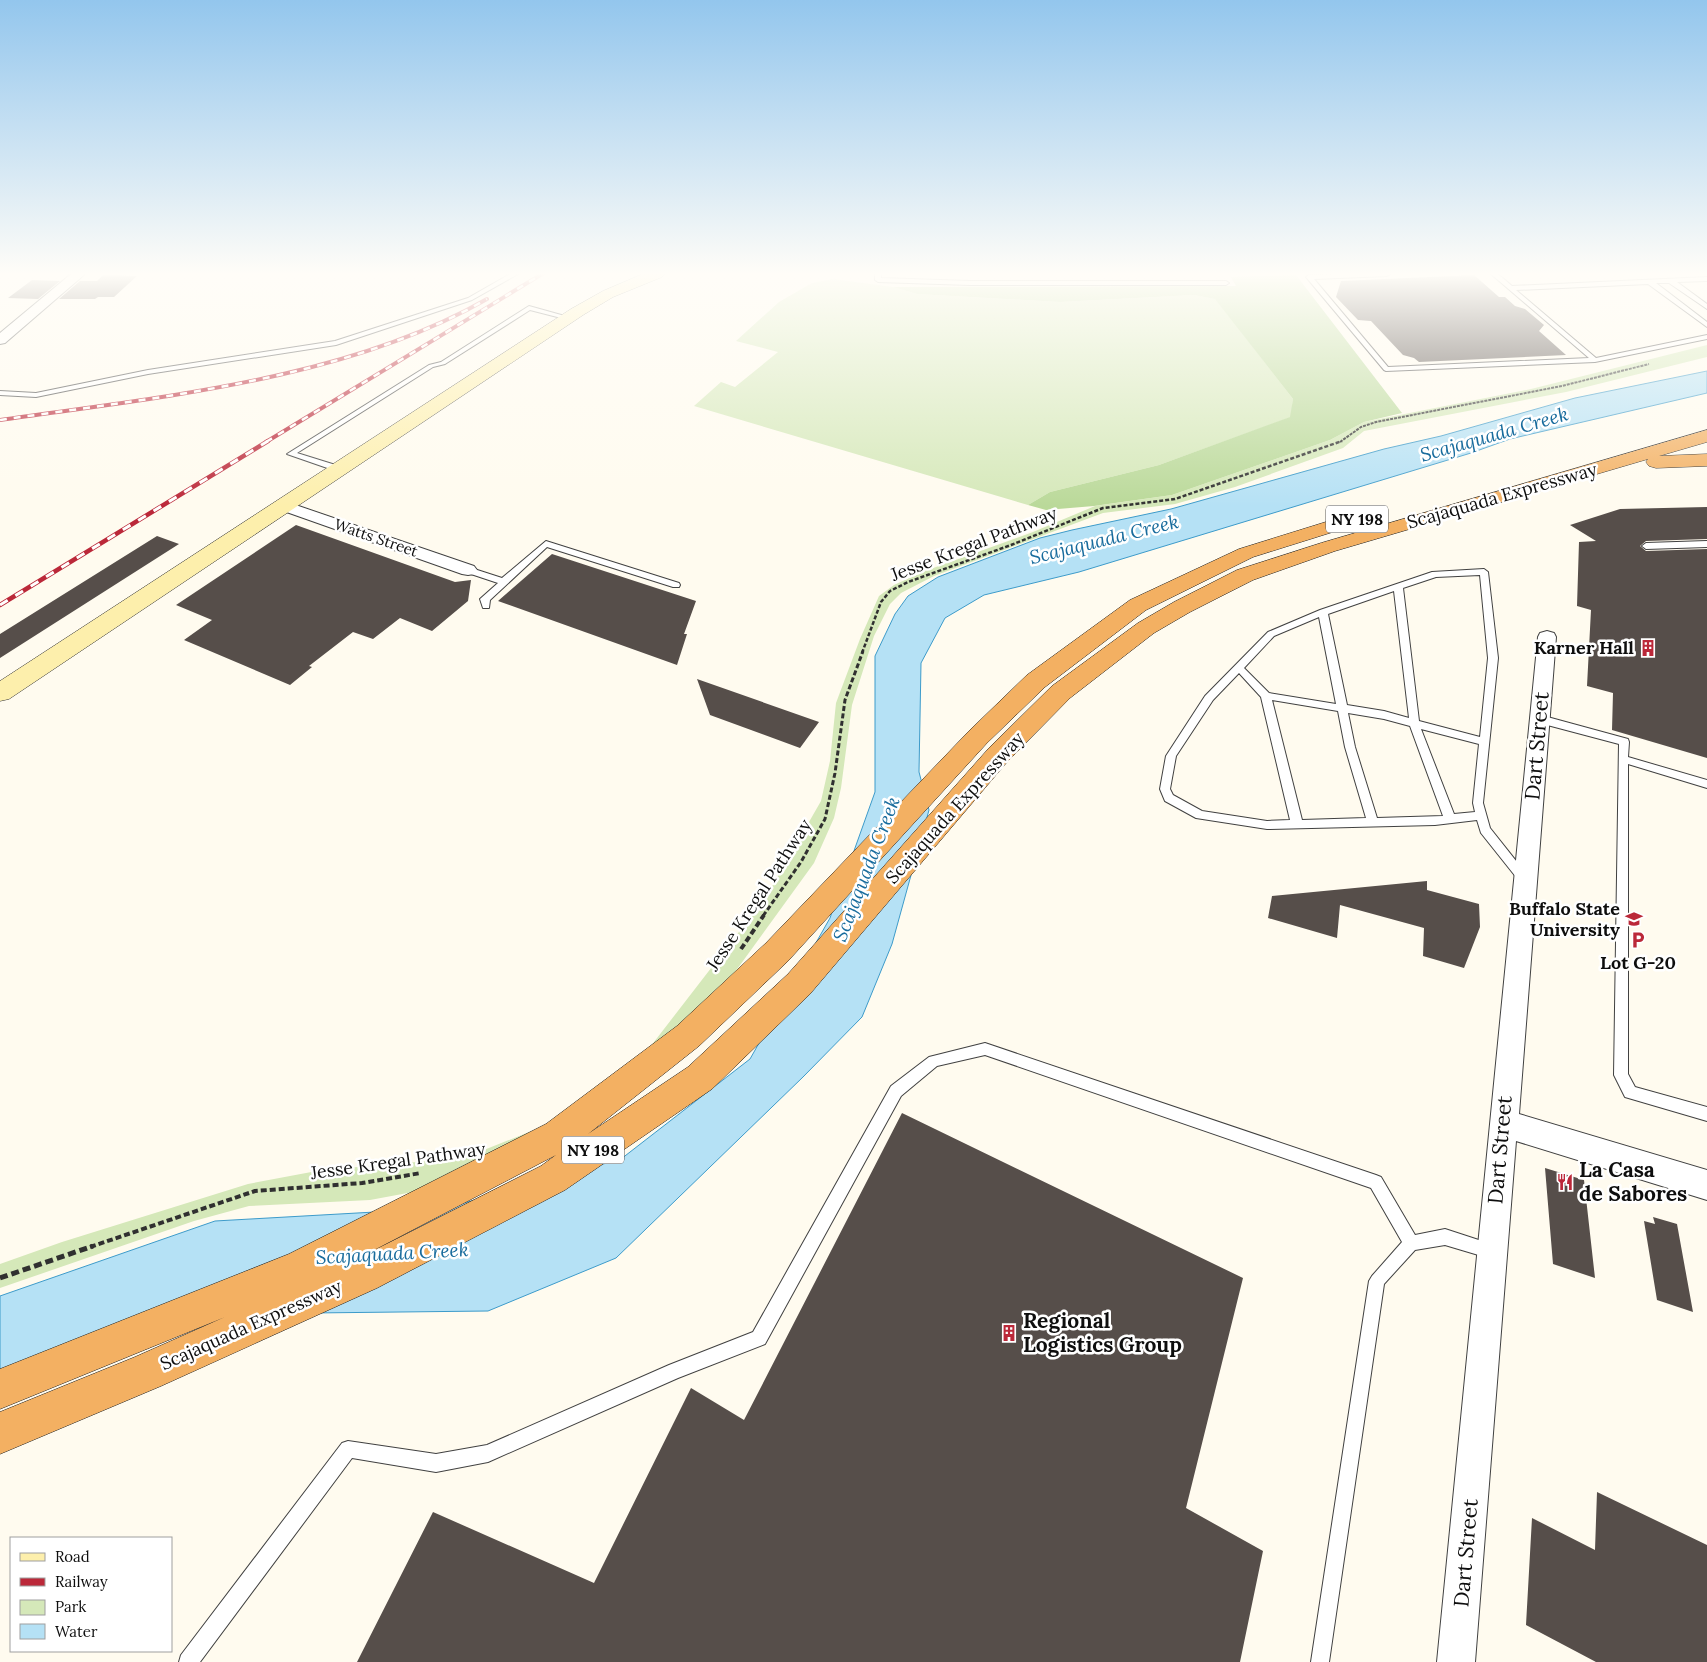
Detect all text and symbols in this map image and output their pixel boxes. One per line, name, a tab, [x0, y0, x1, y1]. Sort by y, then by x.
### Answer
water label: Scajaquada Creek	[1417, 401, 1571, 467]
street label: Scajaquada Expressway	[1404, 457, 1600, 534]
street label: Jesse Kregal Pathway	[886, 501, 1061, 586]
road number: NY 198	[1326, 506, 1388, 532]
water label: Scajaquada Creek	[1027, 509, 1181, 569]
street label: Watts Street	[332, 514, 421, 561]
place label: Karner Hall	[1534, 636, 1634, 659]
building icon: Karner Hall	[1638, 638, 1658, 658]
street label: Dart Street	[1518, 690, 1555, 801]
street label: Scajaquada Expressway	[880, 727, 1029, 888]
water label: Scajaquada Creek	[827, 793, 905, 945]
street label: Jesse Kregal Pathway	[700, 814, 817, 976]
place label: Buffalo State University	[1509, 897, 1620, 941]
school or university icon: Buffalo State University	[1624, 909, 1644, 929]
parking icon: Lot G-20	[1628, 930, 1648, 950]
place label: Lot G-20	[1600, 951, 1676, 974]
street label: Dart Street	[1481, 1094, 1518, 1205]
road number: NY 198	[562, 1136, 624, 1164]
street label: Jesse Kregal Pathway	[308, 1137, 487, 1184]
place label: La Casa de Sabores	[1579, 1156, 1687, 1207]
restaurant icon: La Casa de Sabores	[1555, 1172, 1575, 1192]
water label: Scajaquada Creek	[315, 1237, 469, 1269]
street label: Scajaquada Expressway	[156, 1274, 346, 1375]
place label: Regional Logistics Group	[1023, 1307, 1182, 1358]
building icon: Regional Logistics Group	[999, 1323, 1019, 1343]
street label: Dart Street	[1447, 1497, 1484, 1608]
legend	[10, 1537, 172, 1652]
text: Road	[55, 1547, 90, 1566]
text: Railway	[55, 1572, 108, 1591]
text: Park	[55, 1597, 86, 1616]
text: Water	[55, 1622, 98, 1641]

